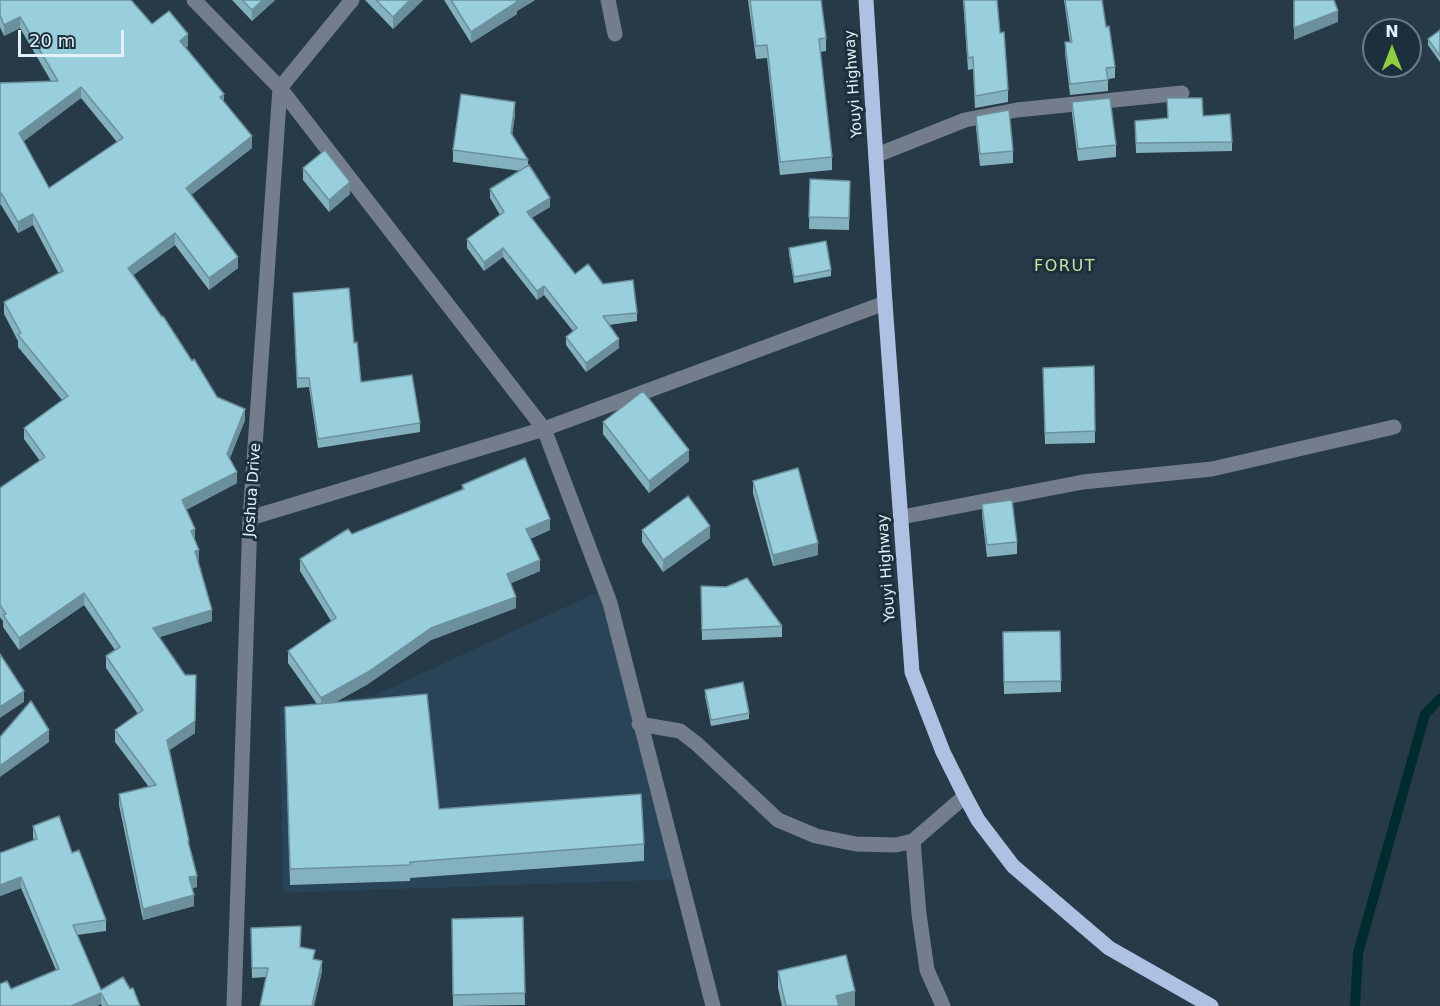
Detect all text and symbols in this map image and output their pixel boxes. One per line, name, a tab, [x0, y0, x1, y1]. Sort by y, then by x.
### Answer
scale bar	[21, 18, 128, 56]
north arrow	[1362, 18, 1422, 78]
text: N	[1385, 22, 1399, 41]
street label: Youyi Highway	[841, 29, 867, 139]
text: 20 m	[29, 30, 75, 51]
district label: FORUT	[1034, 257, 1096, 277]
street label: Joshua Drive	[241, 442, 265, 538]
street label: Youyi Highway	[874, 513, 900, 623]

